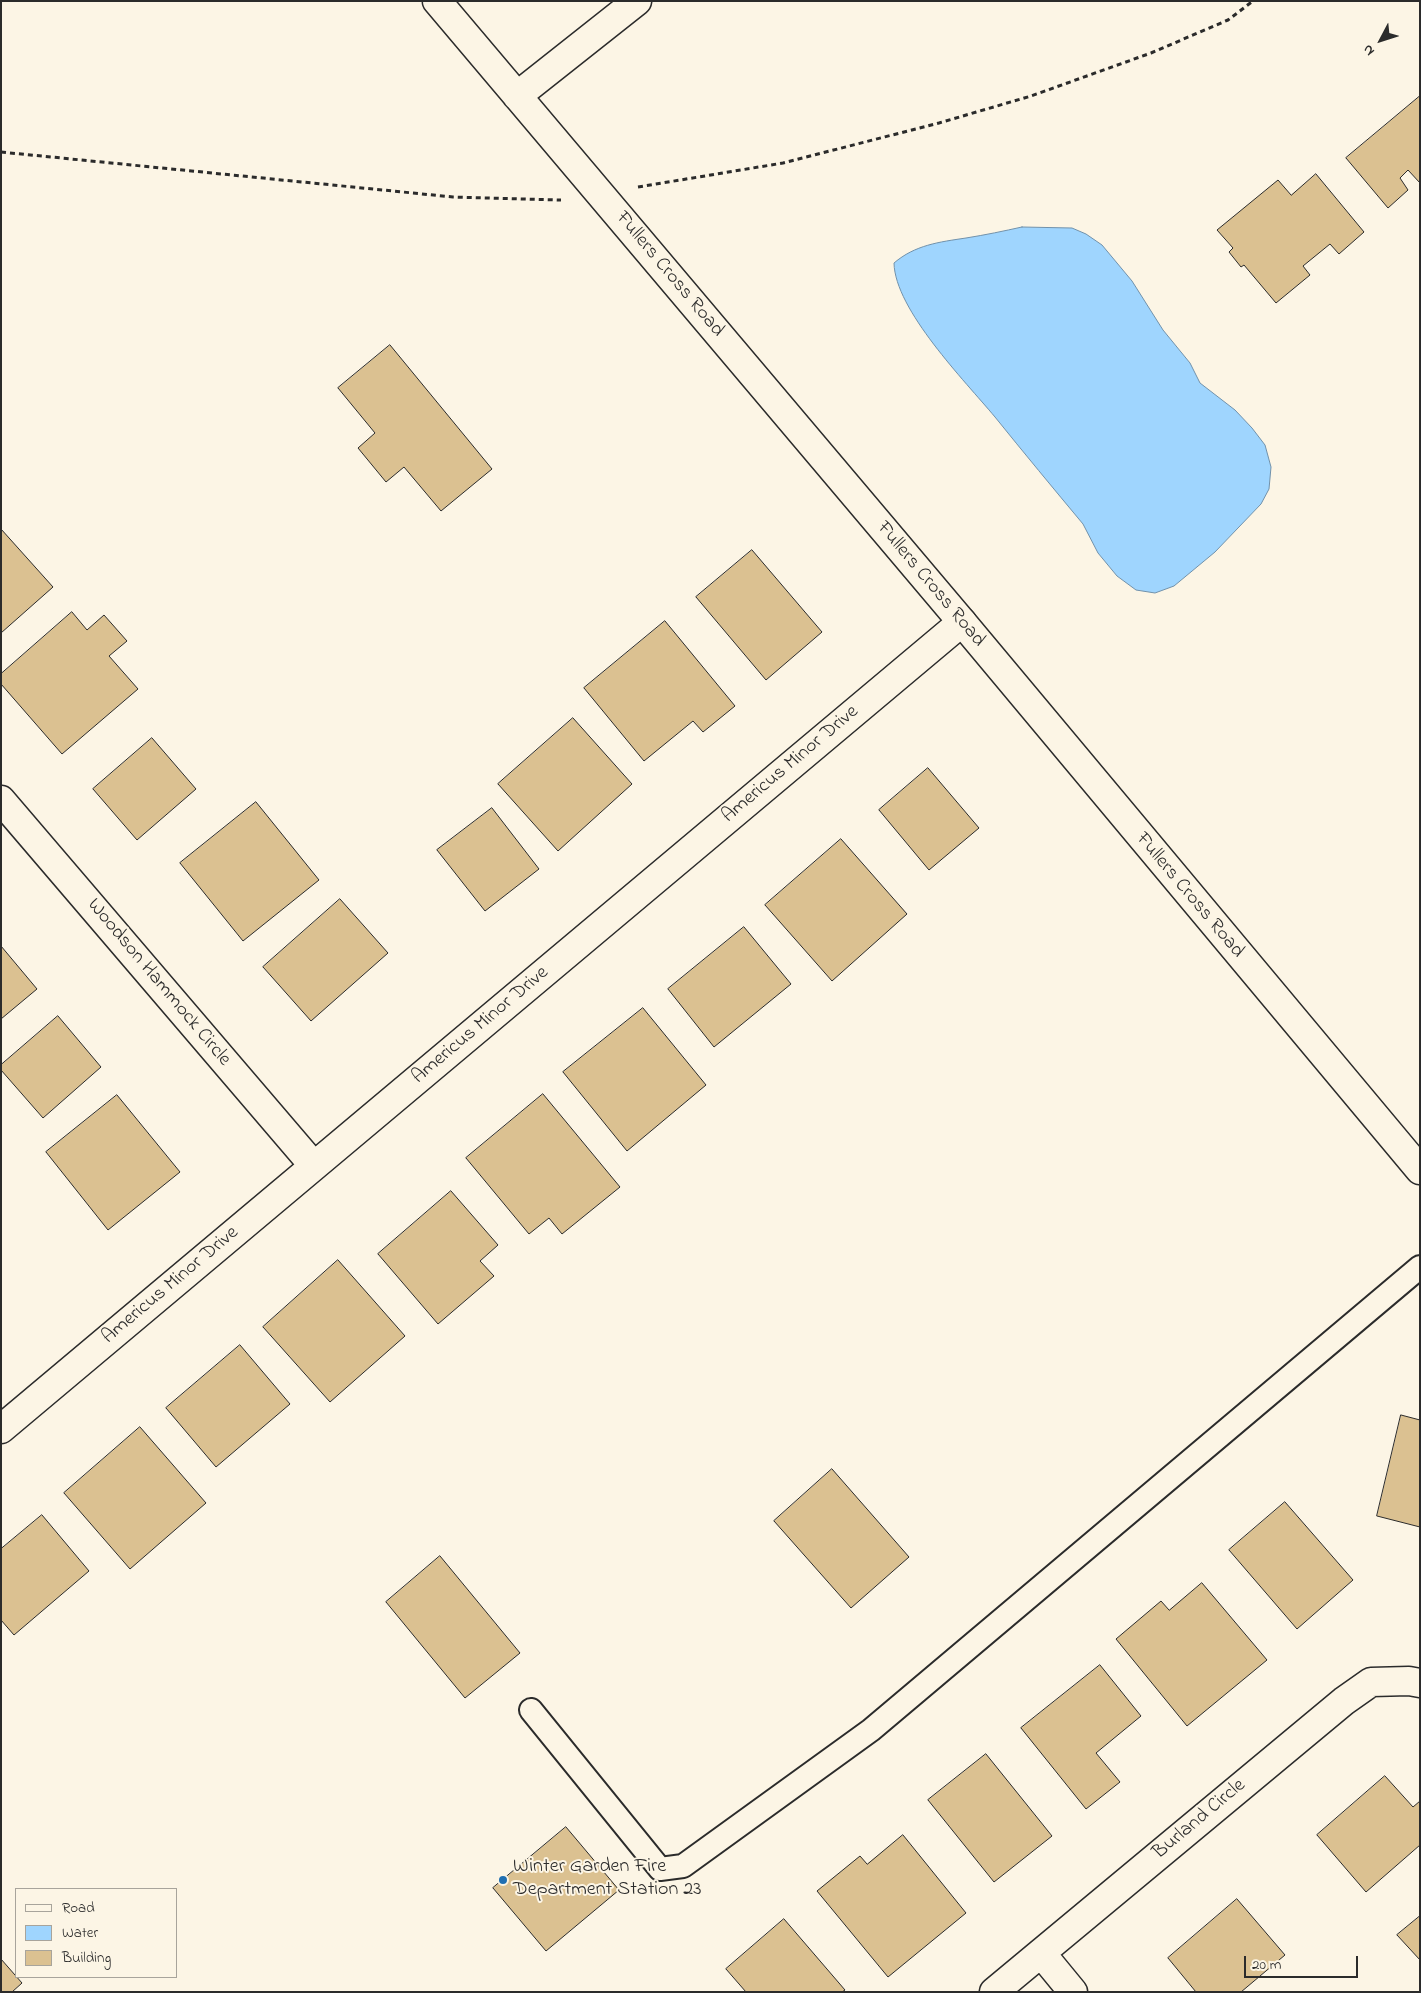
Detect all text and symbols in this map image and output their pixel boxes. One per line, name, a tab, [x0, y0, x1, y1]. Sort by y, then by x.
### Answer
north arrow	[1356, 15, 1406, 65]
text: N	[1358, 40, 1380, 60]
street label: Fullers Cross Road	[610, 207, 728, 343]
street label: Fullers Cross Road	[871, 517, 989, 653]
street label: Americus Minor Drive	[718, 701, 864, 829]
street label: Fullers Cross Road	[1130, 828, 1248, 964]
street label: Woodson Hammock Circle	[81, 894, 235, 1072]
street label: Americus Minor Drive	[408, 962, 554, 1090]
street label: Americus Minor Drive	[98, 1222, 244, 1350]
street label: Burland Circle	[1149, 1774, 1251, 1866]
place label: Winter Garden Fire Department Station 23	[513, 1856, 701, 1903]
marker: Winter Garden Fire Department Station 23	[497, 1874, 509, 1886]
legend	[15, 1888, 178, 1978]
text: Road	[62, 1897, 95, 1919]
text: Water	[62, 1922, 98, 1944]
scale bar	[1246, 1946, 1360, 1978]
text: Building	[62, 1947, 111, 1969]
text: 20 m	[1252, 1954, 1281, 1976]

